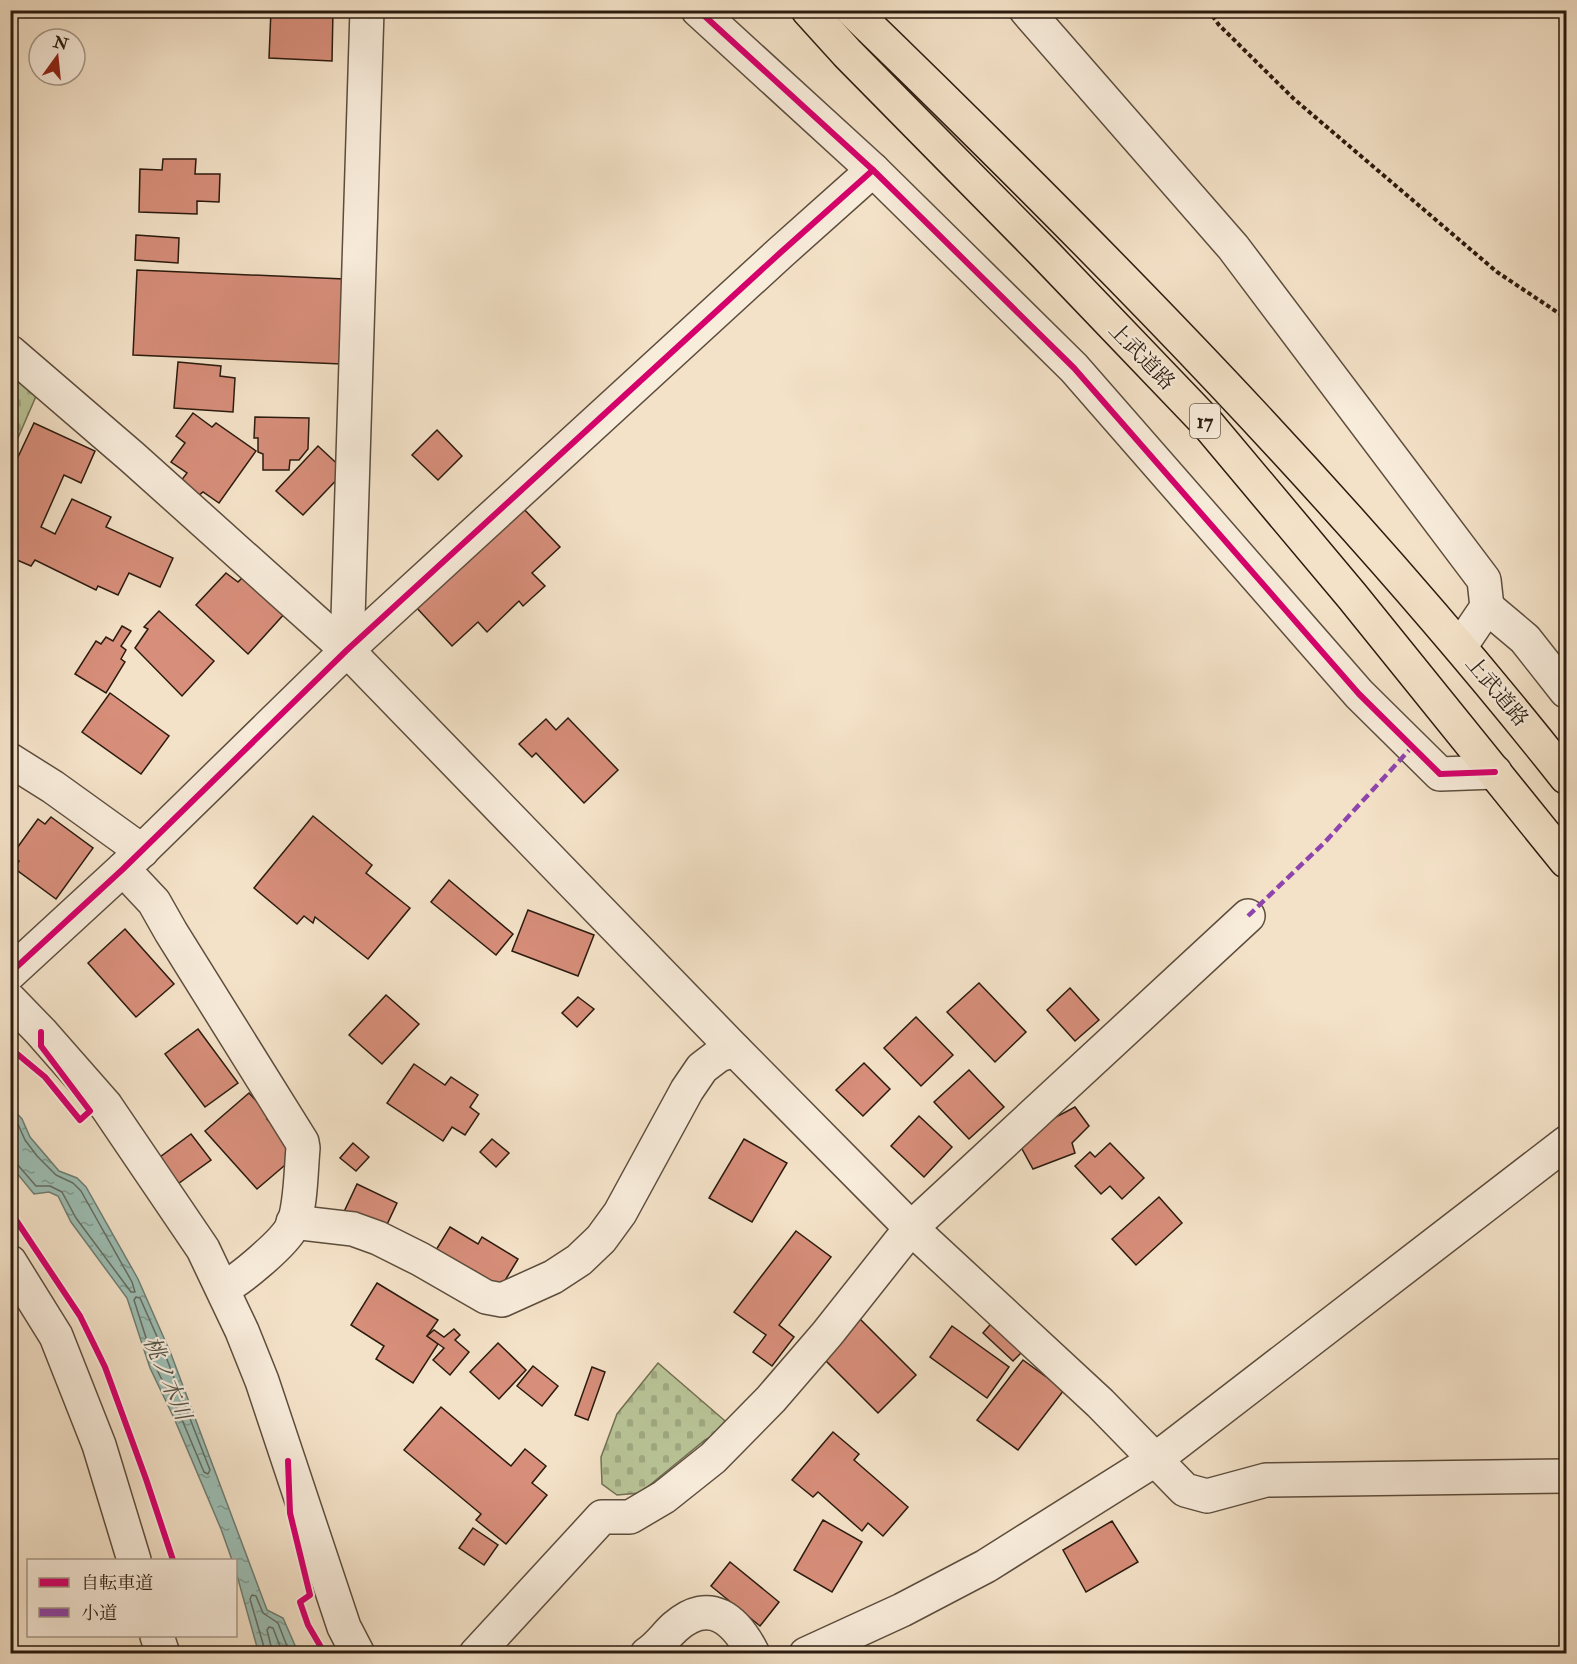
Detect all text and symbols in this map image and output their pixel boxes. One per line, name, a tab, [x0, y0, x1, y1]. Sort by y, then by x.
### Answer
north arrow	[27, 27, 87, 87]
text: N	[50, 32, 71, 55]
street label: 上武道路	[1103, 317, 1181, 396]
road number: 17	[1190, 404, 1220, 438]
street label: 上武道路	[1459, 650, 1534, 732]
water label: 桃ノ木川	[137, 1332, 198, 1426]
legend	[27, 1559, 237, 1637]
text: 自転車道	[81, 1572, 153, 1595]
text: 小道	[81, 1602, 117, 1625]

